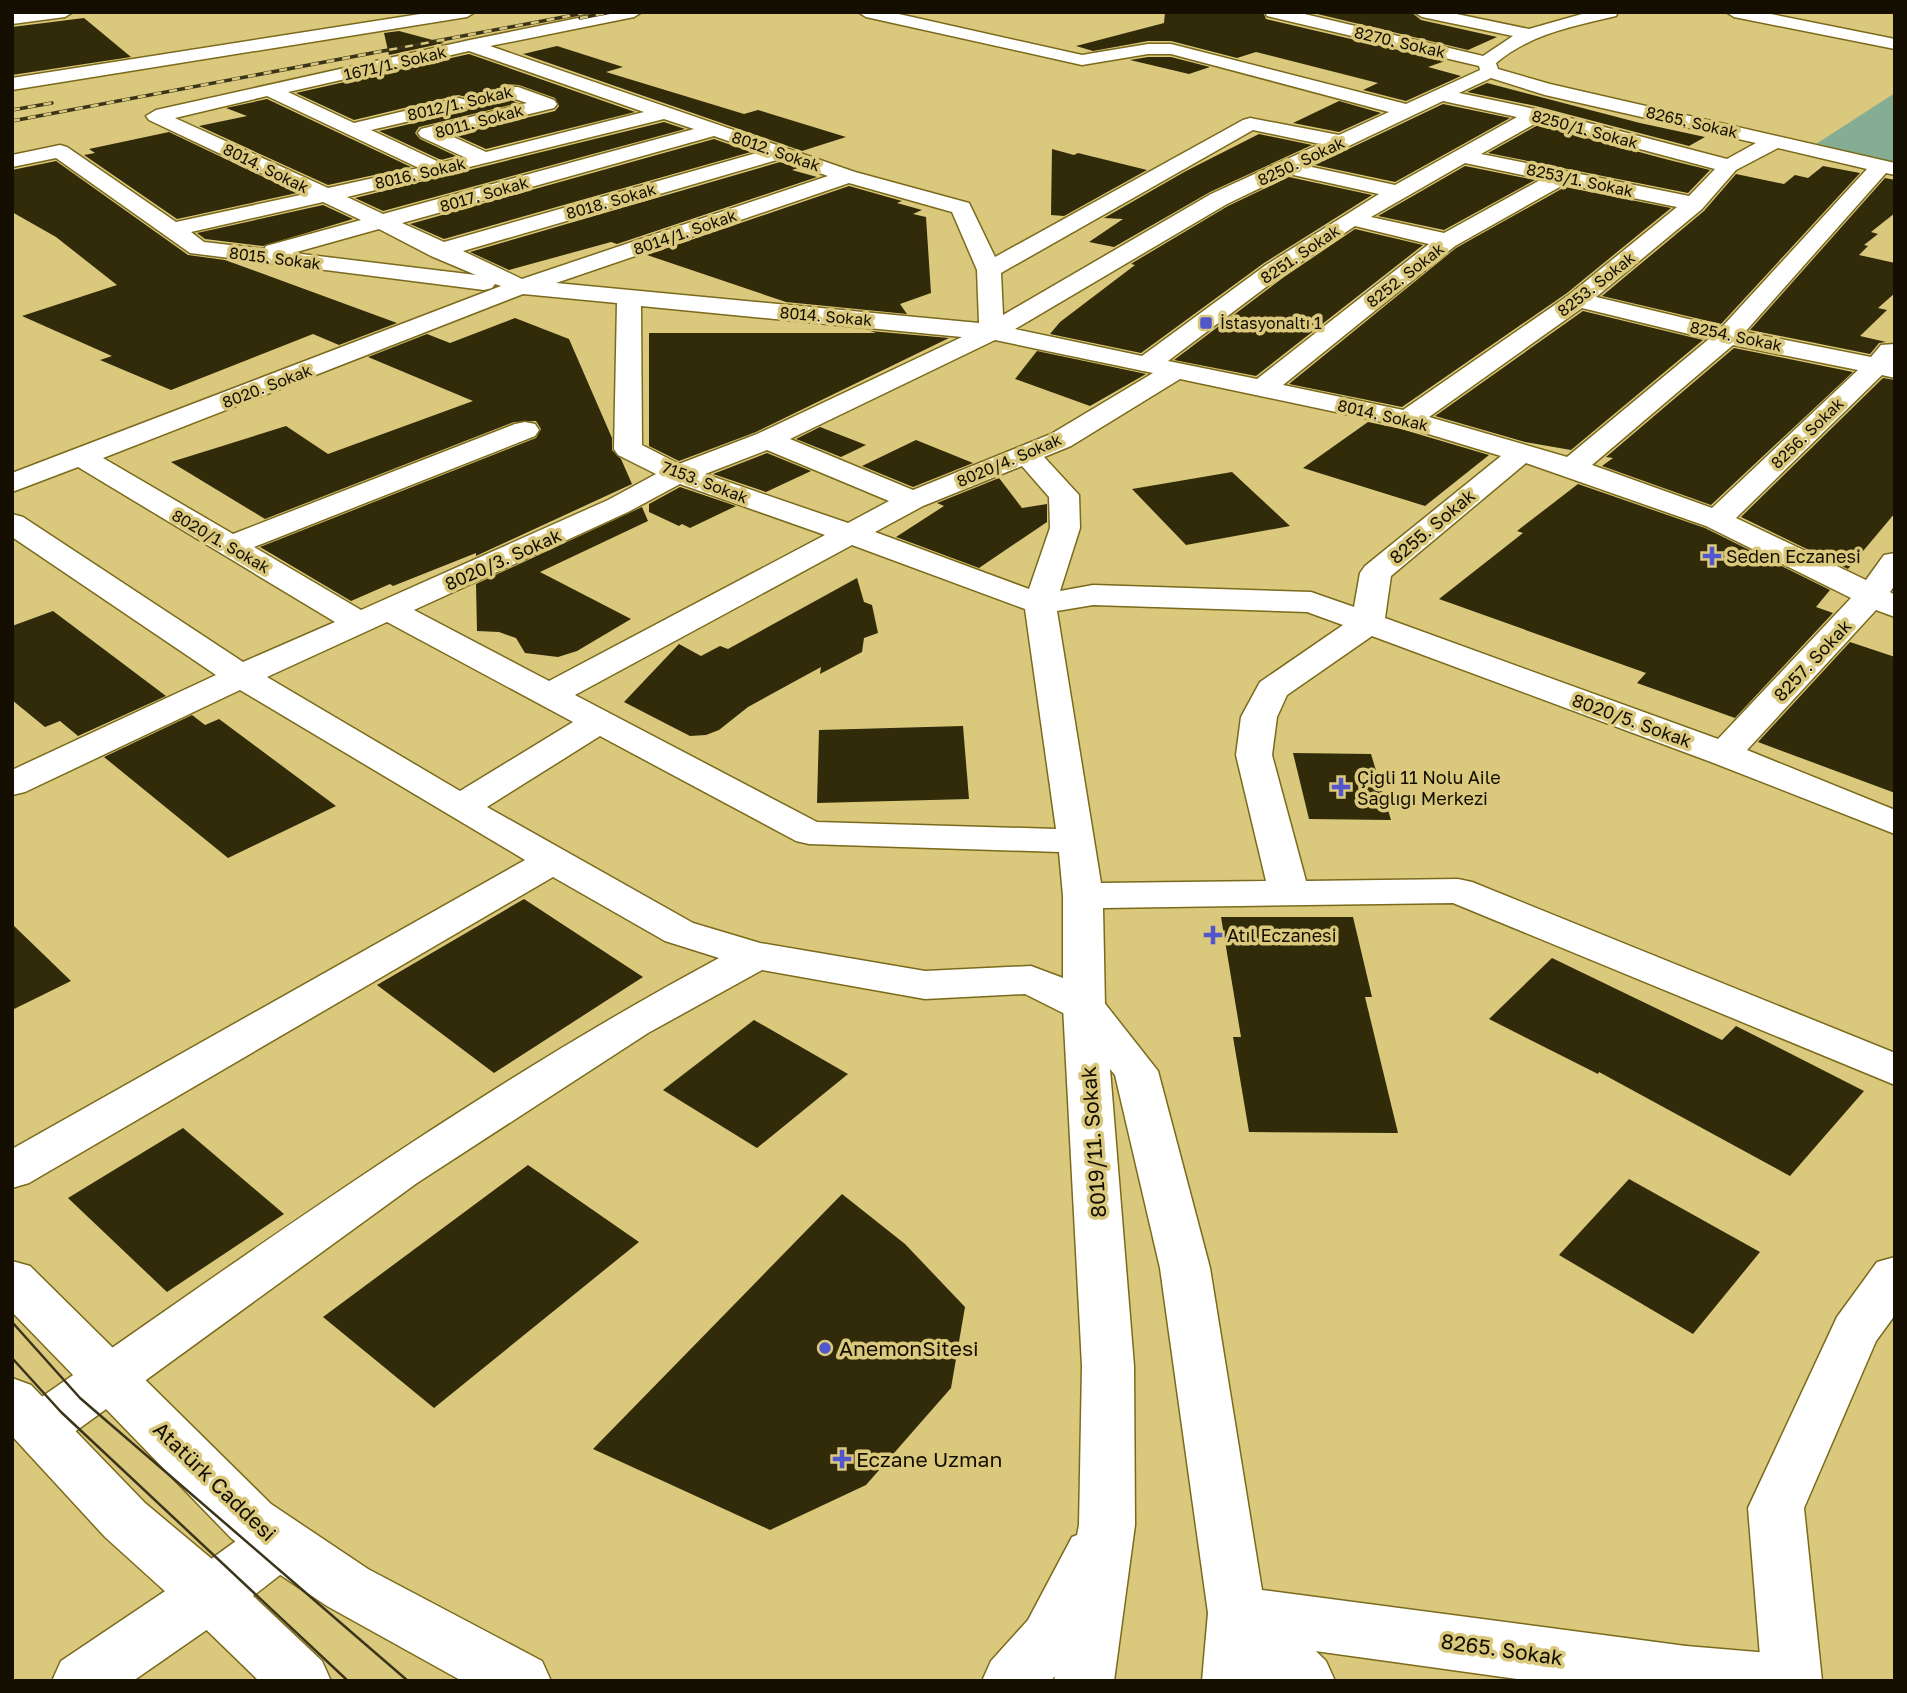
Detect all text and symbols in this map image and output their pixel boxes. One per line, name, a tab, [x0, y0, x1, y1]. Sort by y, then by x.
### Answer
street label: 8270. Sokak	[1352, 22, 1448, 62]
street label: 1671/1. Sokak	[342, 41, 448, 85]
street label: 8012/1. Sokak	[405, 81, 515, 125]
street label: 8011. Sokak	[433, 100, 525, 142]
street label: 8265. Sokak	[1644, 102, 1740, 142]
street label: 8250/1. Sokak	[1530, 105, 1640, 153]
street label: 8012. Sokak	[729, 127, 823, 175]
street label: 8250. Sokak	[1254, 132, 1348, 190]
street label: 8014. Sokak	[220, 139, 312, 197]
street label: 8016. Sokak	[373, 153, 467, 193]
street label: 8253/1. Sokak	[1525, 159, 1635, 201]
street label: 8017. Sokak	[437, 172, 531, 216]
street label: 8018. Sokak	[564, 179, 658, 223]
street label: 8014/1. Sokak	[631, 205, 739, 259]
street label: 8251. Sokak	[1256, 220, 1344, 288]
street label: 8252. Sokak	[1362, 238, 1448, 312]
street label: 8015. Sokak	[228, 242, 322, 274]
street label: 8253. Sokak	[1553, 247, 1639, 321]
street label: 8014. Sokak	[779, 302, 873, 330]
place label: İstasyonaltı 1	[1220, 313, 1322, 333]
marker: İstasyonaltı 1	[1198, 315, 1214, 331]
street label: 8254. Sokak	[1688, 316, 1784, 356]
street label: 8020. Sokak	[219, 360, 315, 412]
street label: 8256. Sokak	[1766, 393, 1848, 473]
street label: 8014. Sokak	[1336, 395, 1430, 435]
street label: 8020/4. Sokak	[954, 429, 1064, 491]
street label: 7153. Sokak	[659, 456, 751, 508]
street label: 8255. Sokak	[1385, 484, 1479, 568]
street label: 8020/1. Sokak	[168, 505, 274, 577]
street label: 8020/3. Sokak	[441, 523, 565, 595]
place label: Seden Eczanesi	[1726, 545, 1861, 567]
marker: Seden Eczanesi	[1704, 548, 1720, 564]
street label: 8257. Sokak	[1769, 614, 1855, 706]
street label: 8020/5. Sokak	[1569, 688, 1695, 752]
place label: Çiğli 11 Nolu Aile Sağlığı Merkezi	[1357, 766, 1501, 809]
marker: Çiğli 11 Nolu Aile Sağlığı Merkezi	[1331, 777, 1351, 797]
place label: Atıl Eczanesi	[1227, 924, 1336, 946]
marker: Atıl Eczanesi	[1205, 927, 1221, 943]
street label: 8019/11. Sokak	[1075, 1065, 1111, 1219]
place label: AnemonSitesi	[839, 1335, 979, 1361]
marker: AnemonSitesi	[817, 1340, 833, 1356]
street label: Atatürk Caddesi	[148, 1416, 282, 1546]
place label: Eczane Uzman	[856, 1446, 1002, 1472]
marker: Eczane Uzman	[834, 1451, 850, 1467]
street label: 8265. Sokak	[1439, 1628, 1565, 1670]

